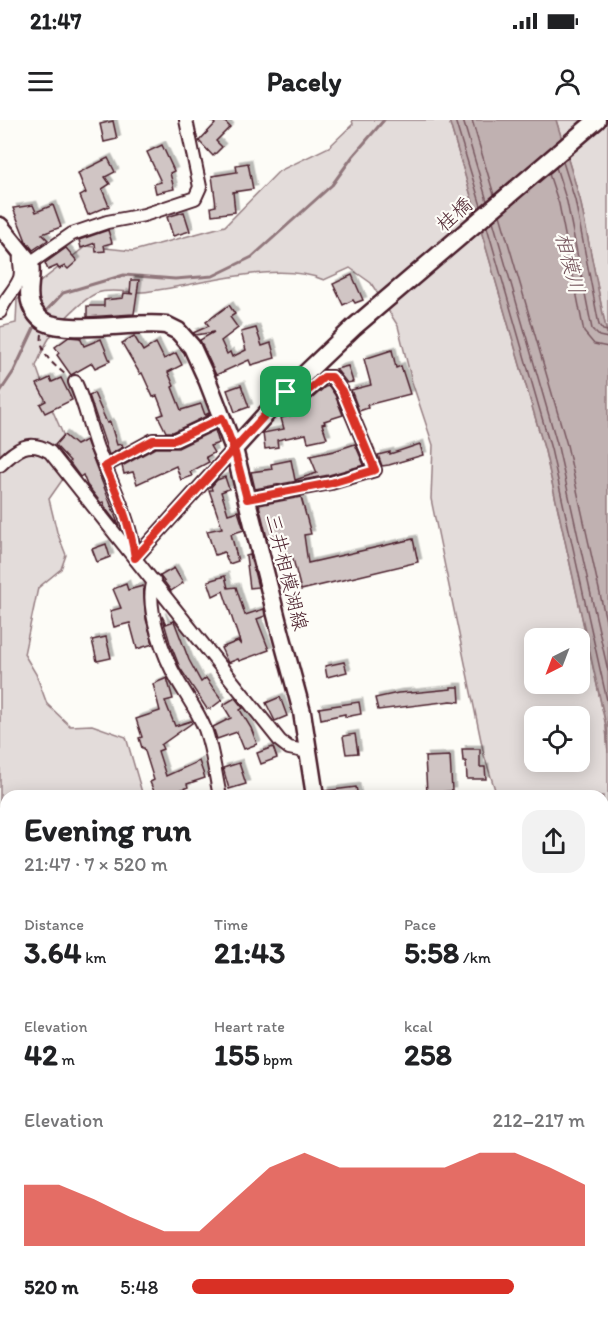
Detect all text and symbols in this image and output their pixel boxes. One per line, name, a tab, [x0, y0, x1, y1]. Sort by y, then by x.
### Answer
text: 21:47	[30, 8, 81, 35]
icon: menu	[24, 65, 57, 98]
text: Pacely	[267, 65, 341, 98]
icon: person	[551, 65, 584, 98]
street label: 桂橋	[431, 192, 477, 236]
water label: 相模川	[551, 229, 590, 296]
pin	[260, 366, 311, 417]
icon: arrive	[269, 375, 302, 408]
street label: 三井相模湖線	[261, 511, 313, 633]
north arrow	[524, 628, 590, 694]
map controls	[524, 628, 590, 772]
button: locate	[524, 706, 590, 772]
text: Evening run	[24, 810, 191, 849]
button: share	[522, 810, 585, 873]
text: 21:47 · 7 × 520 m	[24, 852, 168, 876]
text: Distance	[24, 915, 84, 934]
text: Time	[214, 915, 248, 934]
text: Pace	[404, 915, 436, 934]
text: 3.64	[24, 934, 82, 971]
text: 21:43	[214, 934, 285, 971]
text: 5:58	[404, 934, 459, 971]
text: km	[82, 948, 106, 967]
text: /km	[459, 948, 491, 967]
text: Elevation	[24, 1017, 88, 1036]
text: Heart rate	[214, 1017, 285, 1036]
text: kcal	[404, 1017, 432, 1036]
text: 42	[24, 1036, 58, 1073]
text: 155	[214, 1036, 259, 1073]
text: 258	[404, 1036, 452, 1073]
text: m	[58, 1050, 75, 1069]
text: bpm	[259, 1050, 293, 1069]
text: Elevation	[24, 1108, 103, 1132]
text: 212–217 m	[492, 1108, 585, 1132]
text: 520 m	[24, 1275, 79, 1299]
text: 5:48	[120, 1275, 158, 1299]

